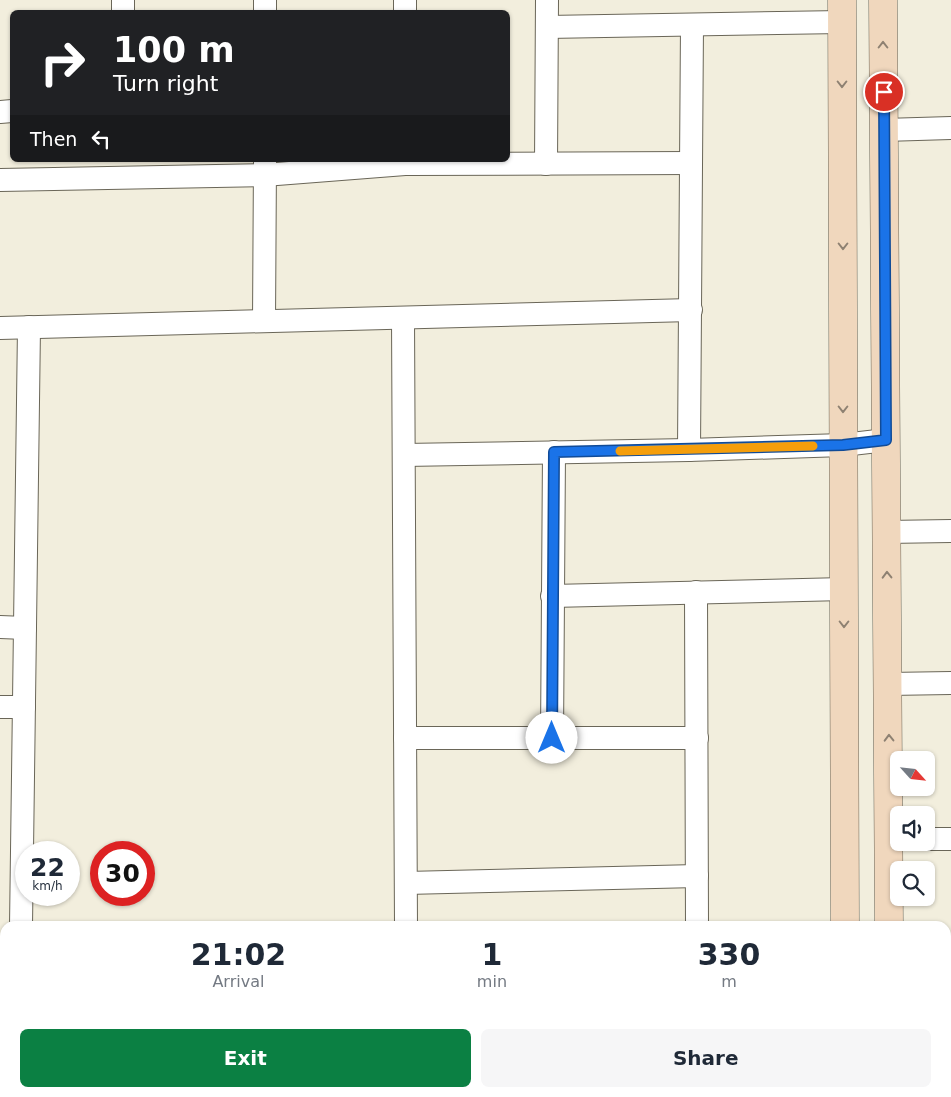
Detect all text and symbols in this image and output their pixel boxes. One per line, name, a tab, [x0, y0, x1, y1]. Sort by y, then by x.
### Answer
icon: right	[30, 30, 95, 95]
text: 100 m	[113, 30, 235, 70]
one-way arrow	[878, 41, 888, 48]
text: Turn right	[113, 71, 218, 96]
pin	[863, 71, 905, 113]
icon: arrive	[870, 78, 898, 106]
one-way arrow	[837, 80, 847, 88]
icon: left	[87, 125, 115, 153]
text: Then	[30, 128, 77, 150]
one-way arrow	[838, 242, 848, 250]
one-way arrow	[838, 405, 848, 413]
one-way arrow	[882, 571, 892, 578]
one-way arrow	[839, 620, 849, 628]
position arrow	[525, 711, 577, 763]
one-way arrow	[884, 733, 894, 741]
north arrow	[890, 751, 935, 796]
map controls	[890, 751, 935, 906]
button: sound	[890, 806, 935, 851]
speed limit sign: 30	[90, 841, 155, 906]
text: 22	[30, 853, 65, 882]
button: search	[890, 861, 935, 906]
text: km/h	[32, 879, 63, 893]
text: 21:02	[191, 937, 286, 972]
text: 1	[481, 937, 502, 972]
text: 330	[698, 937, 760, 972]
text: Arrival	[212, 972, 264, 991]
text: min	[477, 972, 507, 991]
text: m	[721, 972, 737, 991]
button: Exit	[20, 1029, 471, 1087]
button: Share	[481, 1029, 931, 1087]

